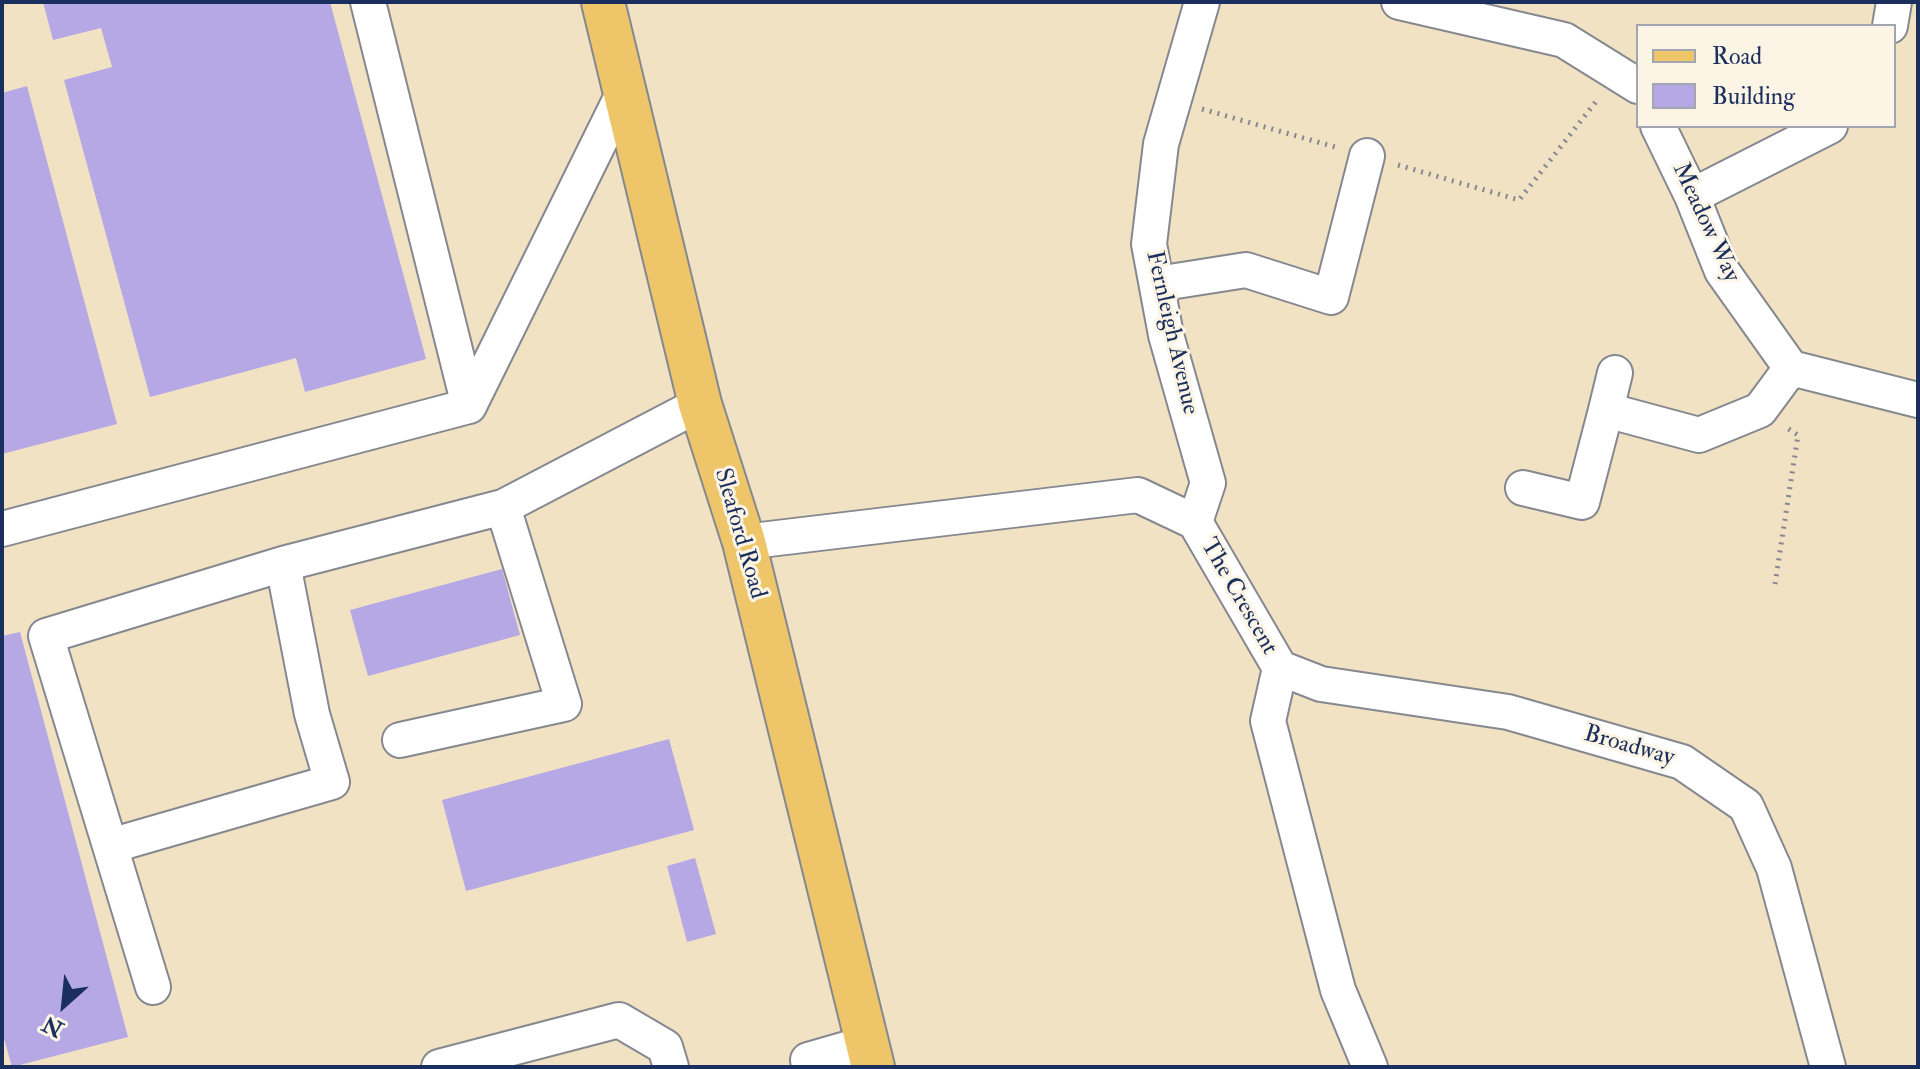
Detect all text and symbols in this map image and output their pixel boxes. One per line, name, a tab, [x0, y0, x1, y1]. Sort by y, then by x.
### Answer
legend	[1636, 24, 1896, 128]
text: Road	[1712, 41, 1762, 72]
text: Building	[1712, 81, 1795, 112]
street label: Meadow Way	[1665, 159, 1745, 287]
street label: Fernleigh Avenue	[1138, 248, 1204, 418]
street label: Sleaford Road	[707, 465, 771, 603]
street label: The Crescent	[1193, 534, 1283, 660]
street label: Broadway	[1581, 720, 1677, 774]
north arrow	[24, 965, 104, 1045]
text: N	[38, 1009, 68, 1043]

